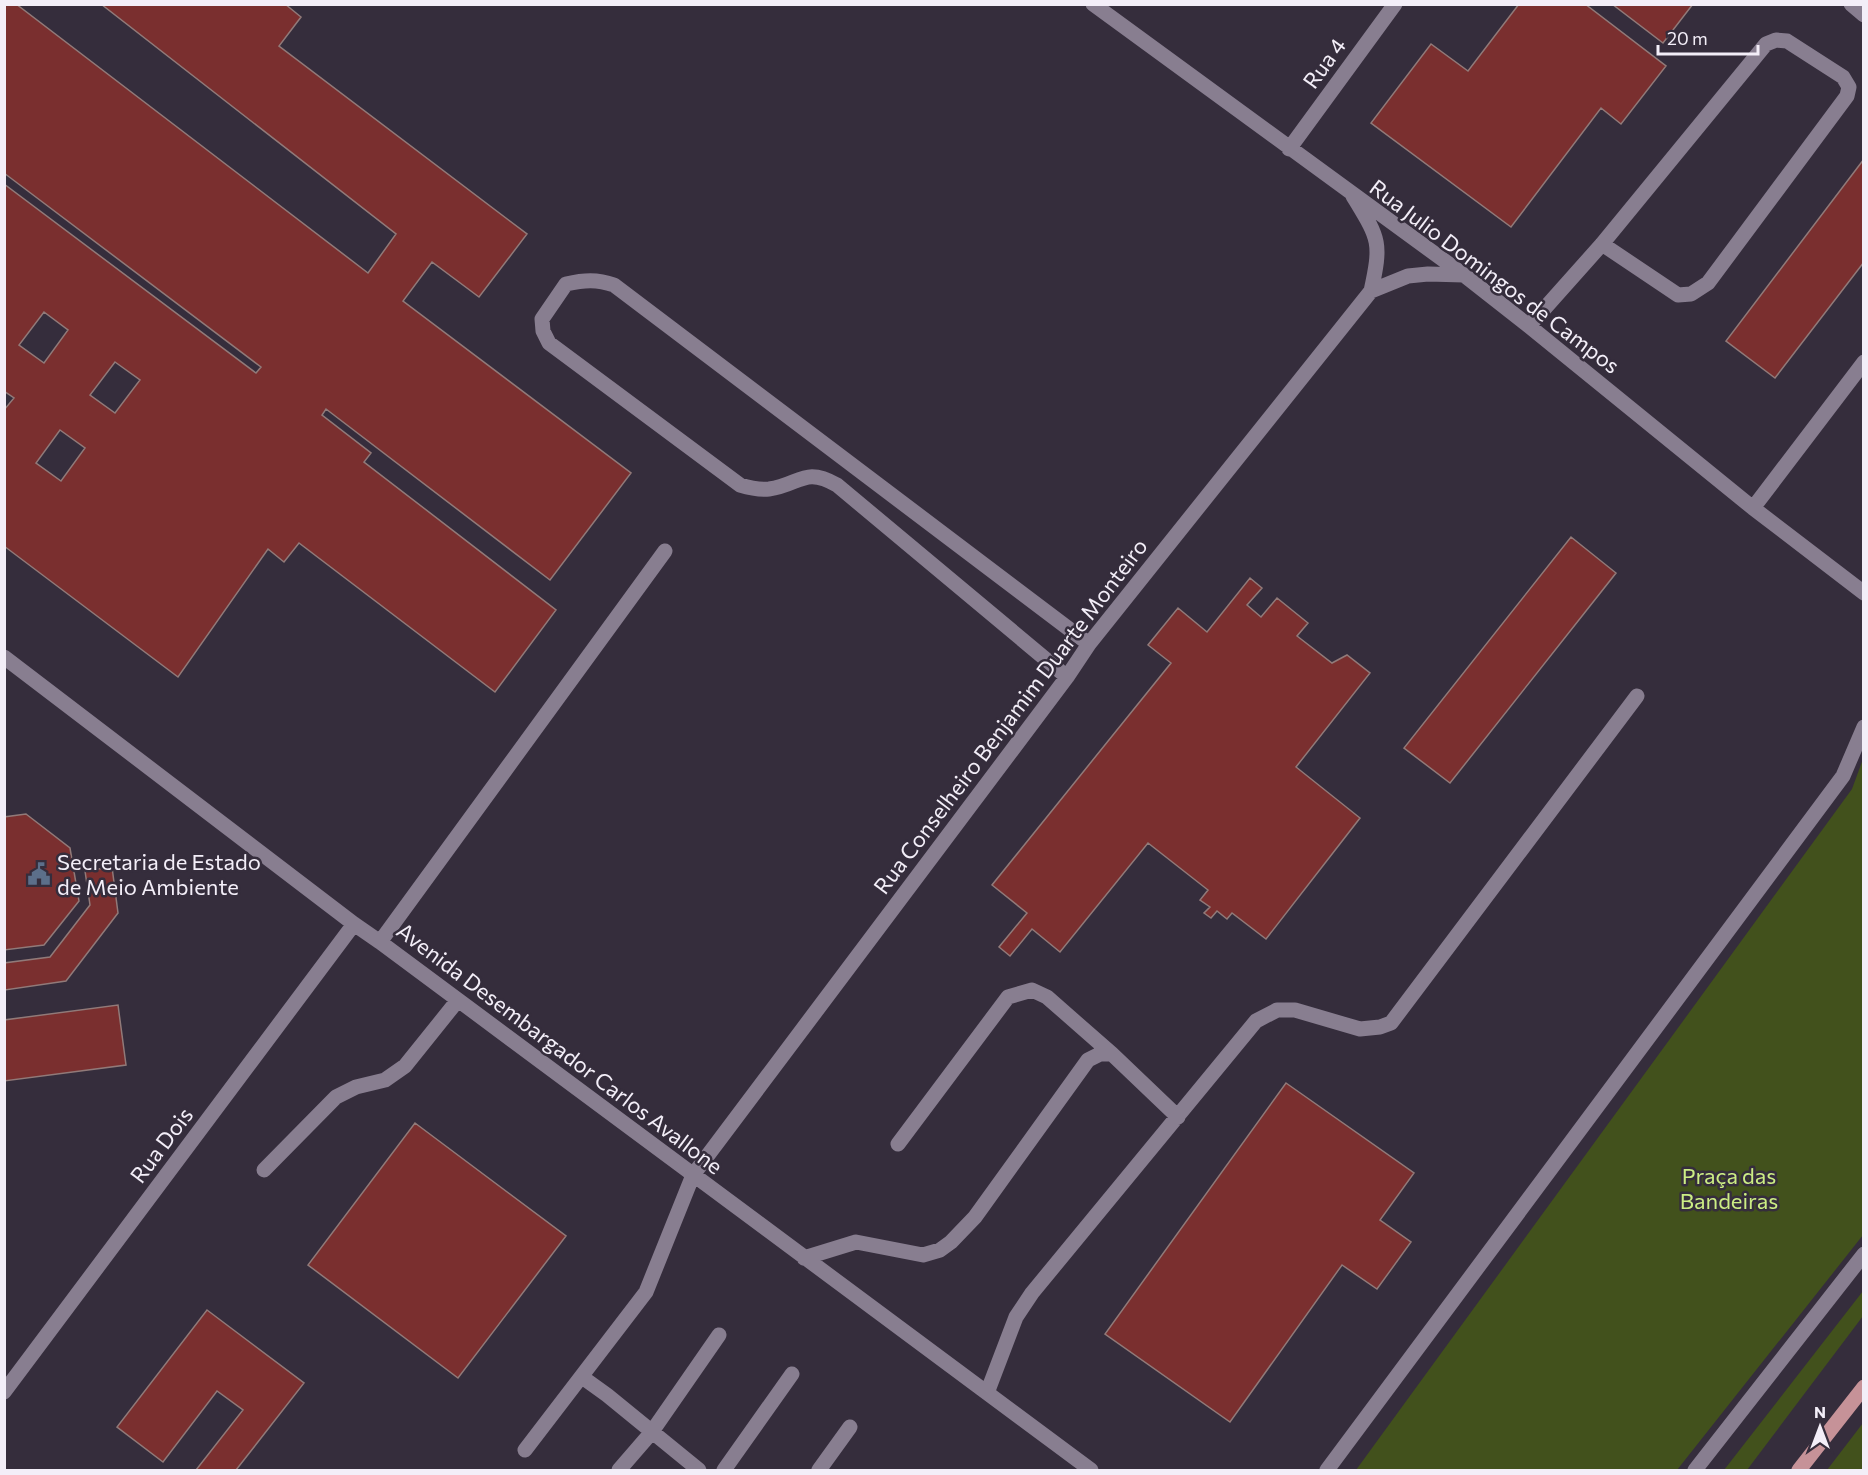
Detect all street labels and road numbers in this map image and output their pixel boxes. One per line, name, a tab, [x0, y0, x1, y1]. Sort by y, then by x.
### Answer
street label: Rua 4	[1297, 32, 1351, 94]
street label: Rua Julio Domingos de Campos	[1365, 173, 1625, 379]
street label: Rua Conselheiro Benjamim Duarte Monteiro	[867, 533, 1153, 899]
street label: Avenida Desembargador Carlos Avallone	[392, 917, 728, 1179]
street label: Rua Dois	[124, 1102, 198, 1188]

